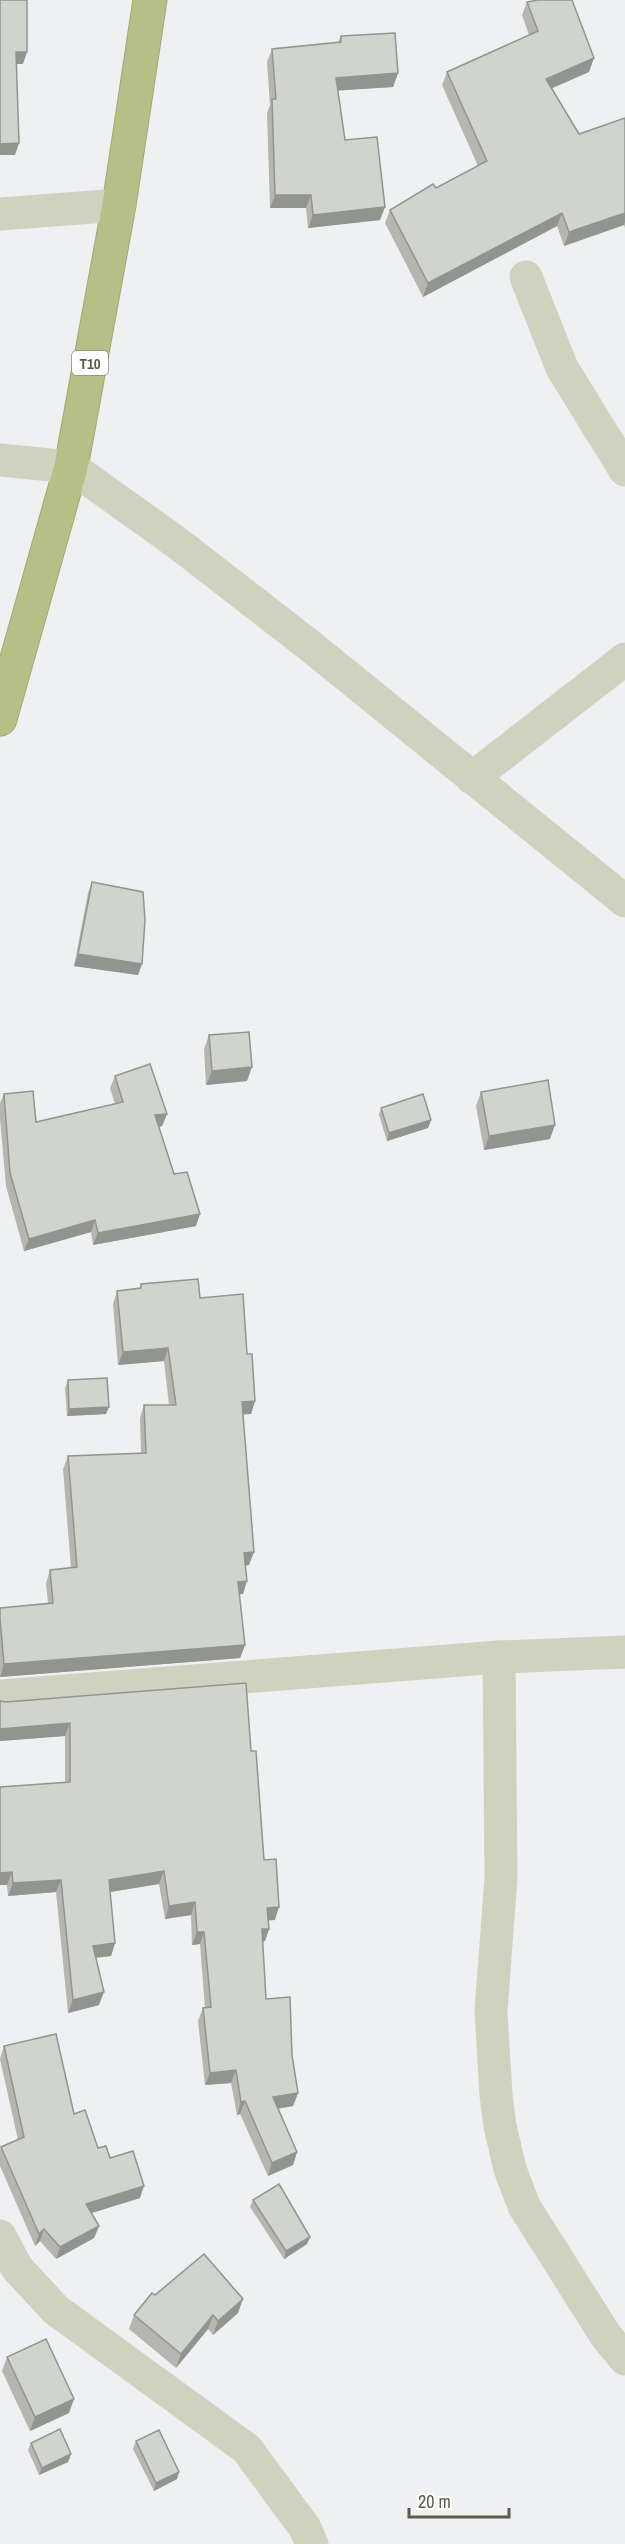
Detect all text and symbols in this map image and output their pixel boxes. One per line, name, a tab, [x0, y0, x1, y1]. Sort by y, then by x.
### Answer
road number: T10	[72, 351, 108, 375]
scale bar	[409, 2481, 510, 2519]
text: 20 m	[418, 2489, 451, 2514]

